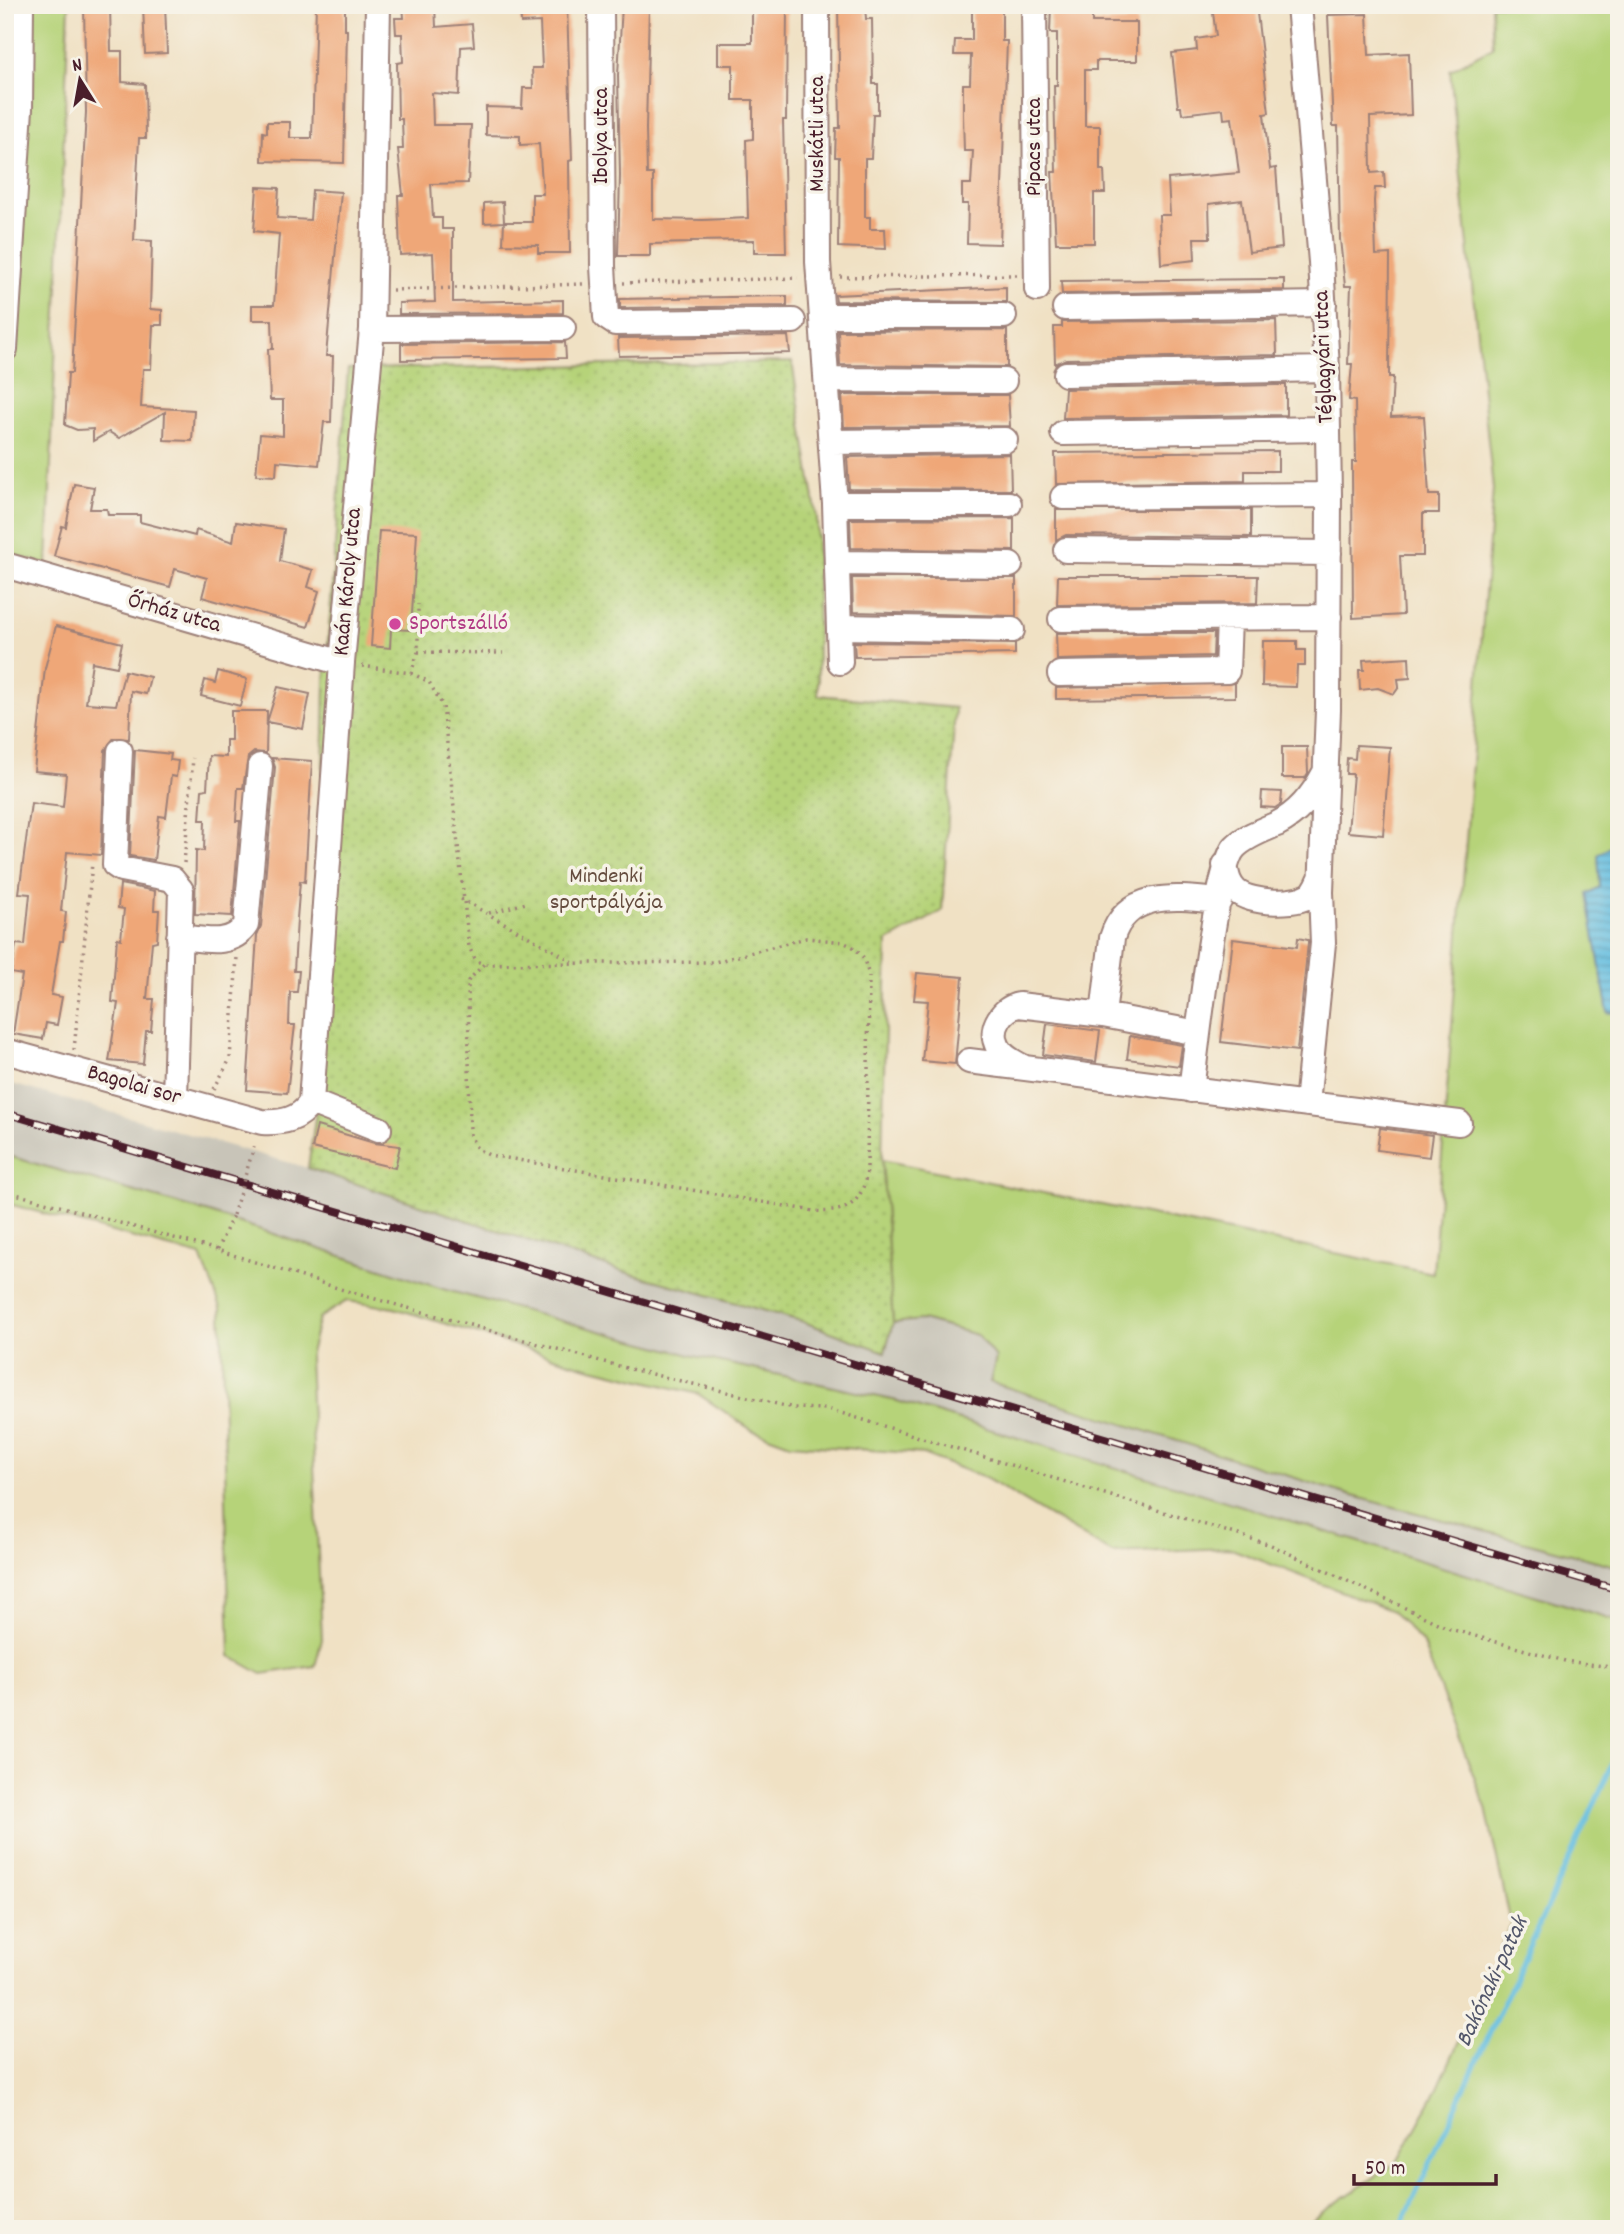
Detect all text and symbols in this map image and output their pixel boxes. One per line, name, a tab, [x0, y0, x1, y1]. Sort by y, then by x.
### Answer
north arrow	[46, 46, 116, 116]
text: N	[70, 53, 85, 81]
street label: Muskátli utca	[802, 75, 835, 192]
street label: Ibolya utca	[586, 86, 619, 184]
street label: Pipacs utca	[1019, 96, 1052, 196]
street label: Téglagyári utca	[1306, 289, 1344, 424]
street label: Kaán Károly utca	[326, 506, 372, 657]
street label: Őrház utca	[124, 585, 226, 643]
place label: Sportszálló	[409, 608, 508, 641]
marker: Sportszálló	[387, 616, 403, 632]
park label: Mindenki sportpályája	[550, 861, 664, 920]
street label: Bagolai sor	[83, 1057, 185, 1115]
water label: Bakónaki-patak	[1448, 1909, 1539, 2053]
scale bar	[1354, 2143, 1496, 2187]
text: 50 m	[1365, 2155, 1405, 2185]

